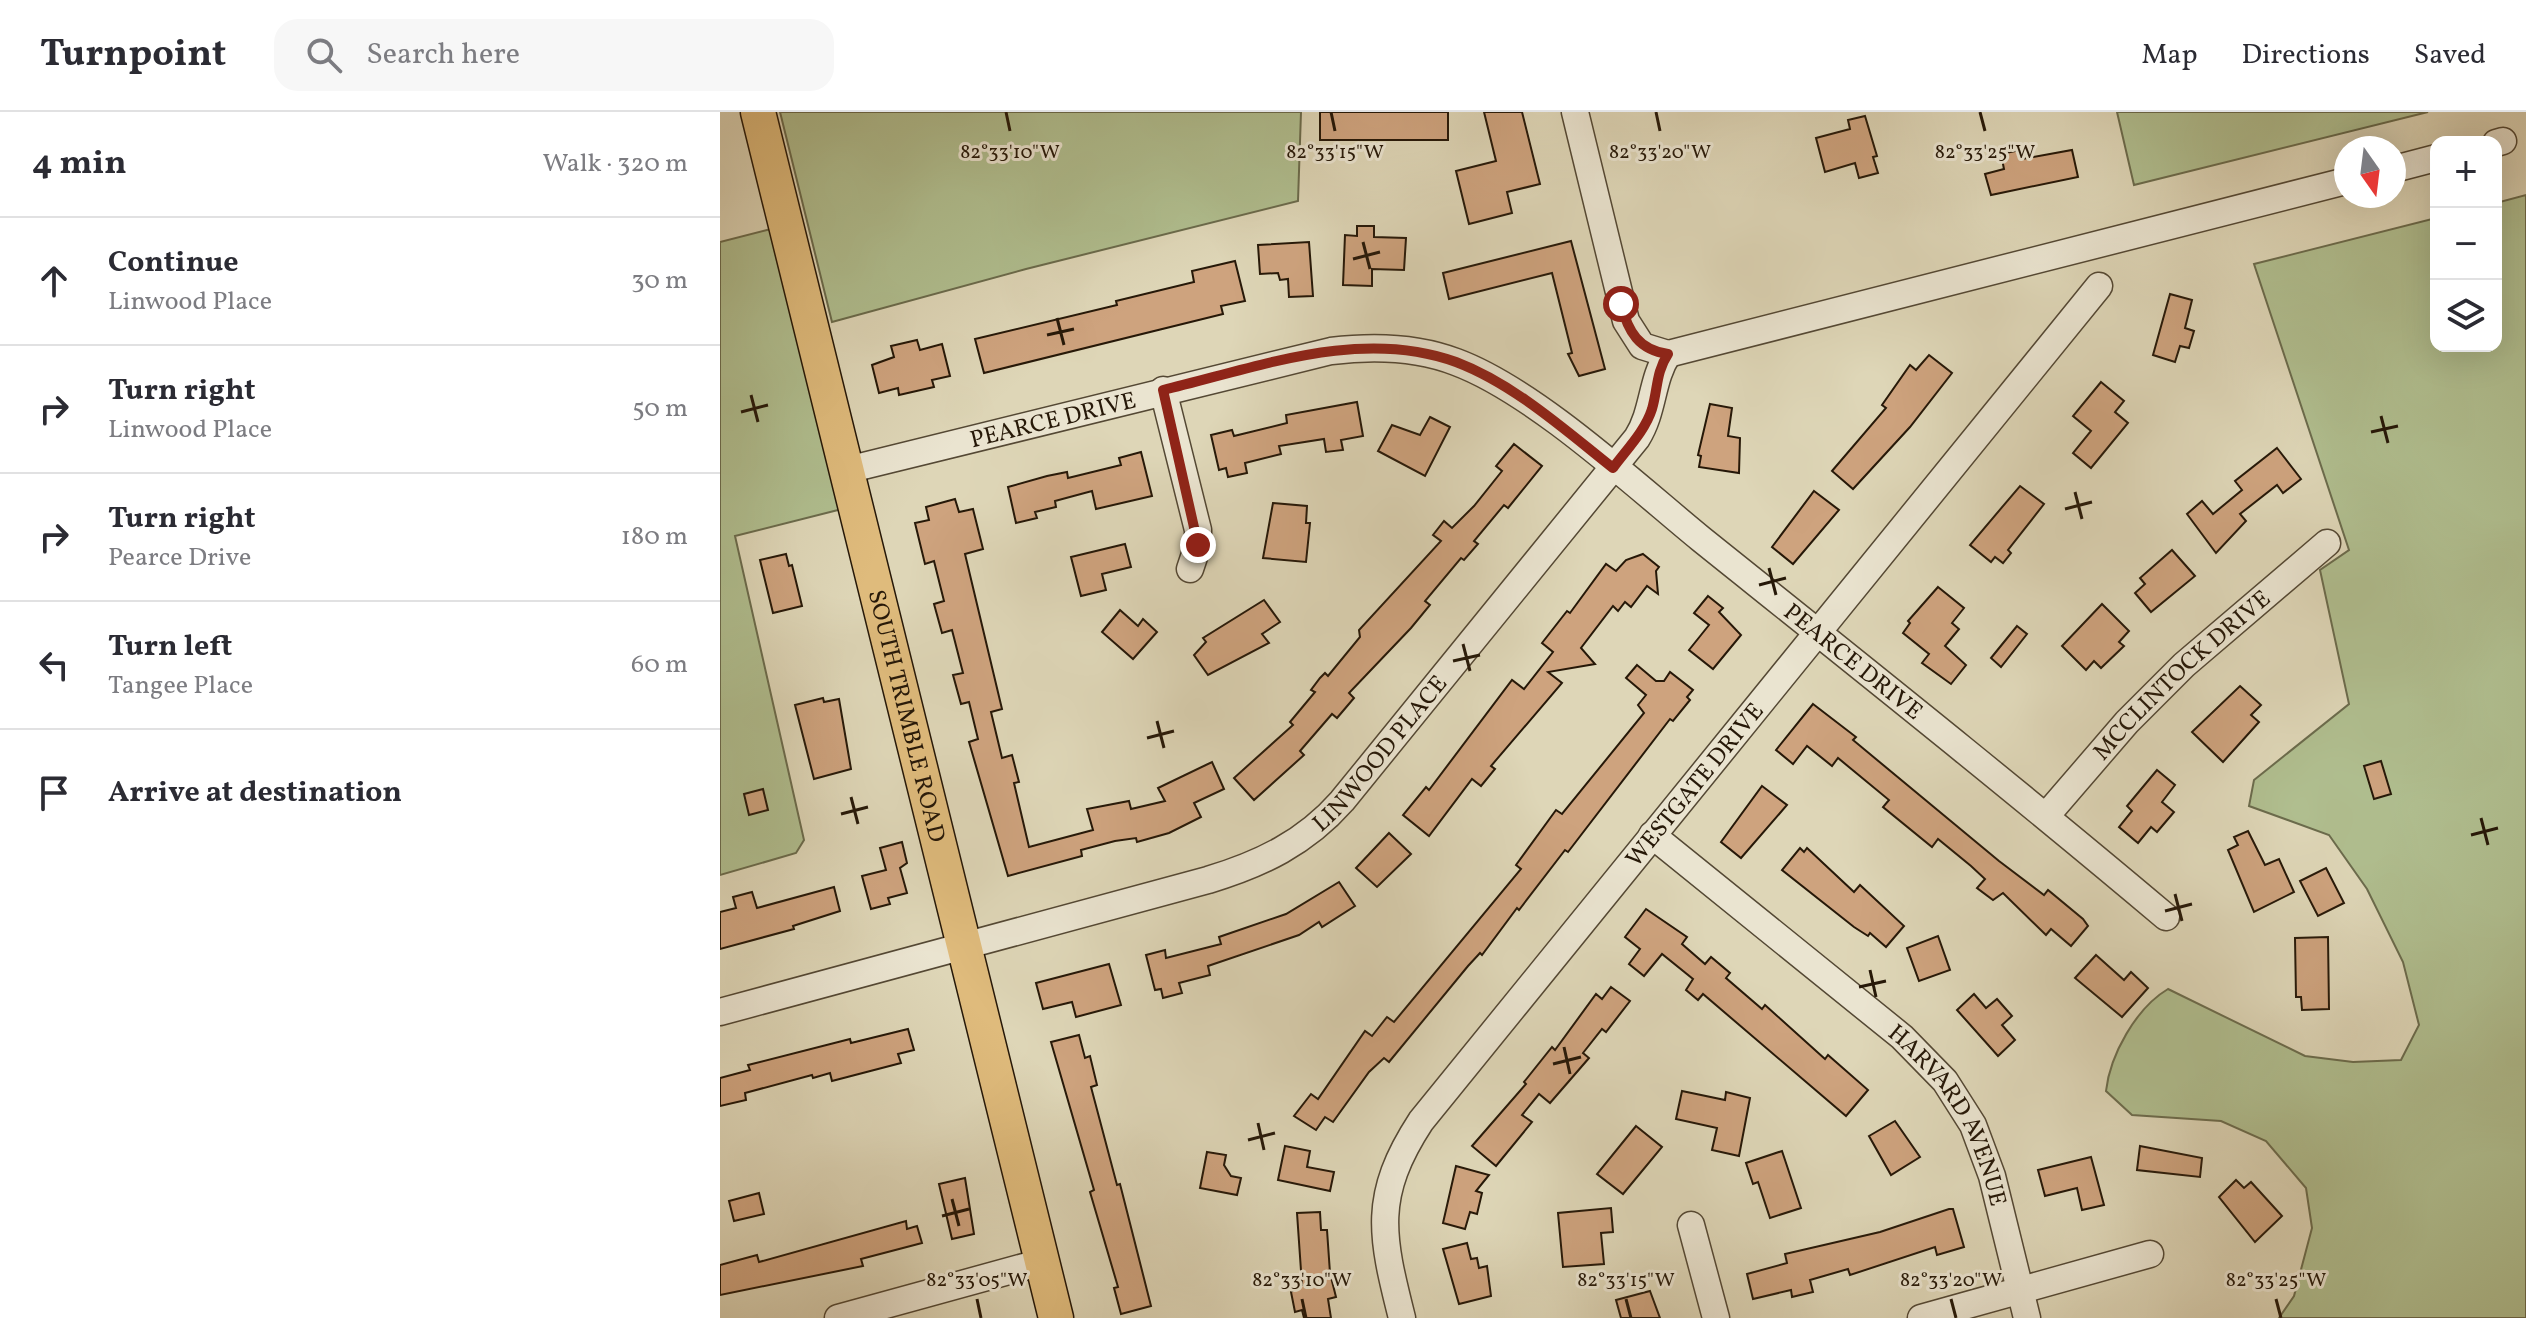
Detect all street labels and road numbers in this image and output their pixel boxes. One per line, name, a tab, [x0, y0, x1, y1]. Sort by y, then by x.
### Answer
street label: PEARCE DRIVE	[967, 385, 1140, 458]
street label: MCCLINTOCK DRIVE	[2086, 583, 2279, 769]
street label: SOUTH TRIMBLE ROAD	[858, 587, 953, 846]
street label: PEARCE DRIVE	[1775, 596, 1929, 729]
street label: LINWOOD PLACE	[1306, 669, 1456, 841]
street label: WESTGATE DRIVE	[1619, 696, 1773, 875]
street label: HARVARD AVENUE	[1880, 1017, 2014, 1210]

